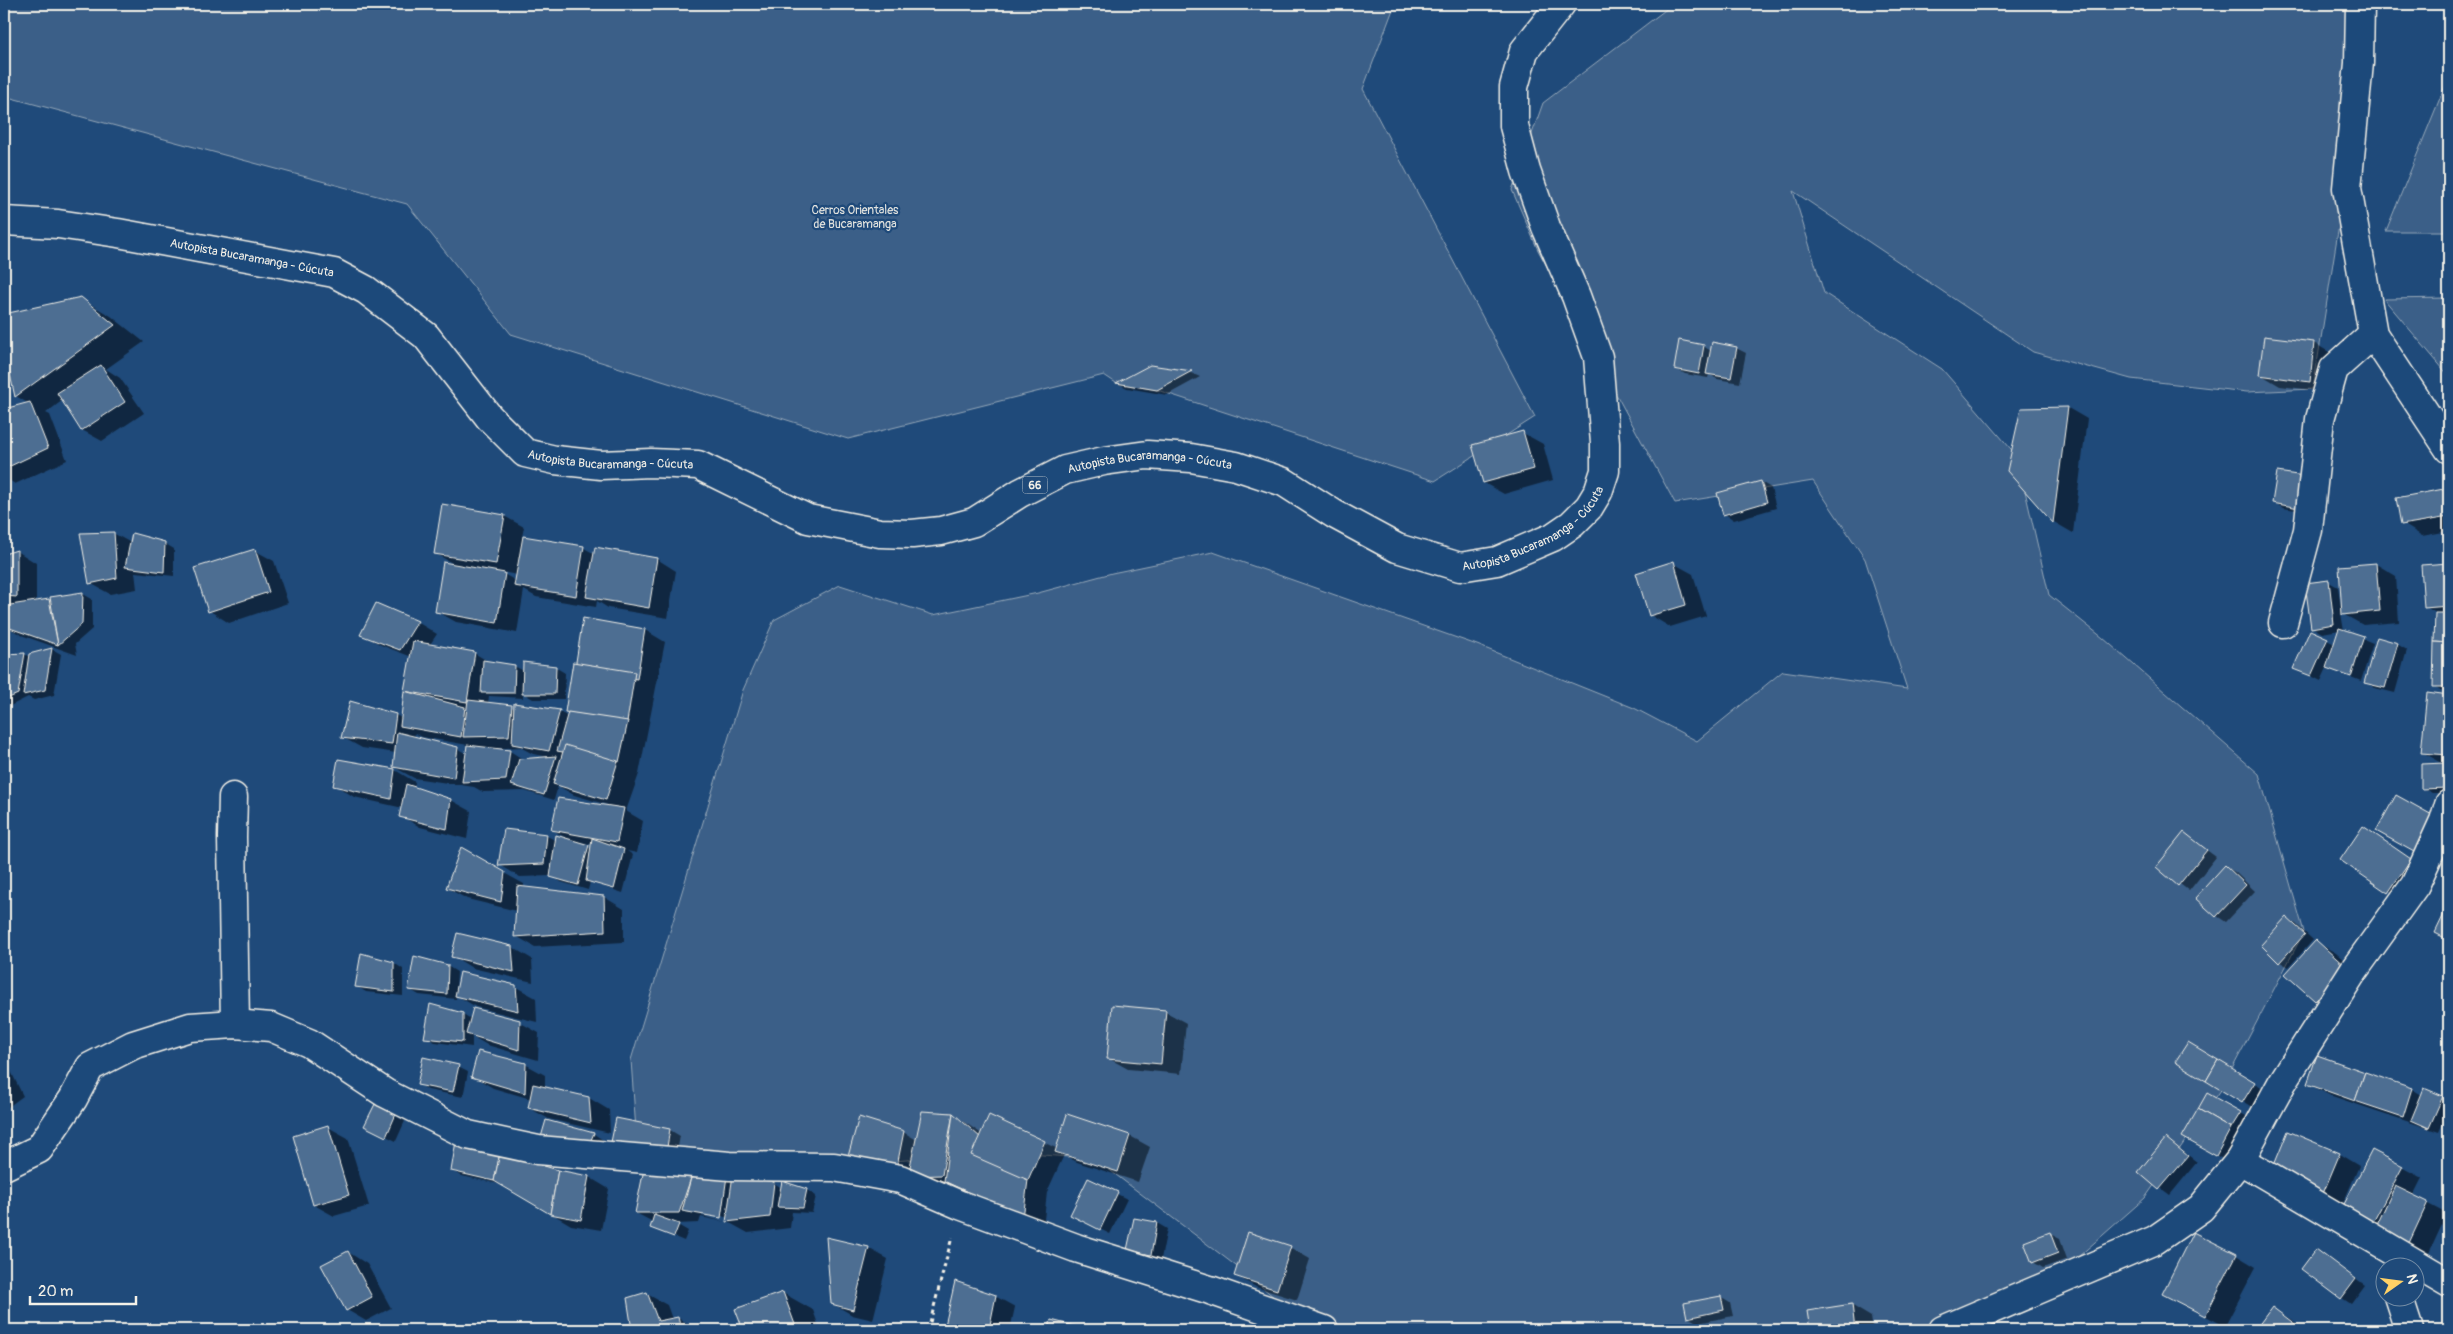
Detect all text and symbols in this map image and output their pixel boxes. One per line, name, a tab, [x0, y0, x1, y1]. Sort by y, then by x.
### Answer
park label: Cerros Orientales de Bucaramanga	[811, 203, 899, 232]
street label: Autopista Bucaramanga - Cúcuta	[169, 236, 335, 281]
street label: Autopista Bucaramanga - Cúcuta	[526, 447, 694, 473]
street label: Autopista Bucaramanga - Cúcuta	[1066, 448, 1233, 477]
road number: 66	[1022, 476, 1048, 494]
street label: Autopista Bucaramanga - Cúcuta	[1461, 484, 1607, 575]
north arrow	[2376, 1256, 2426, 1306]
text: N	[2403, 1272, 2422, 1286]
scale bar	[30, 1274, 136, 1306]
text: 20 m	[38, 1282, 73, 1301]

